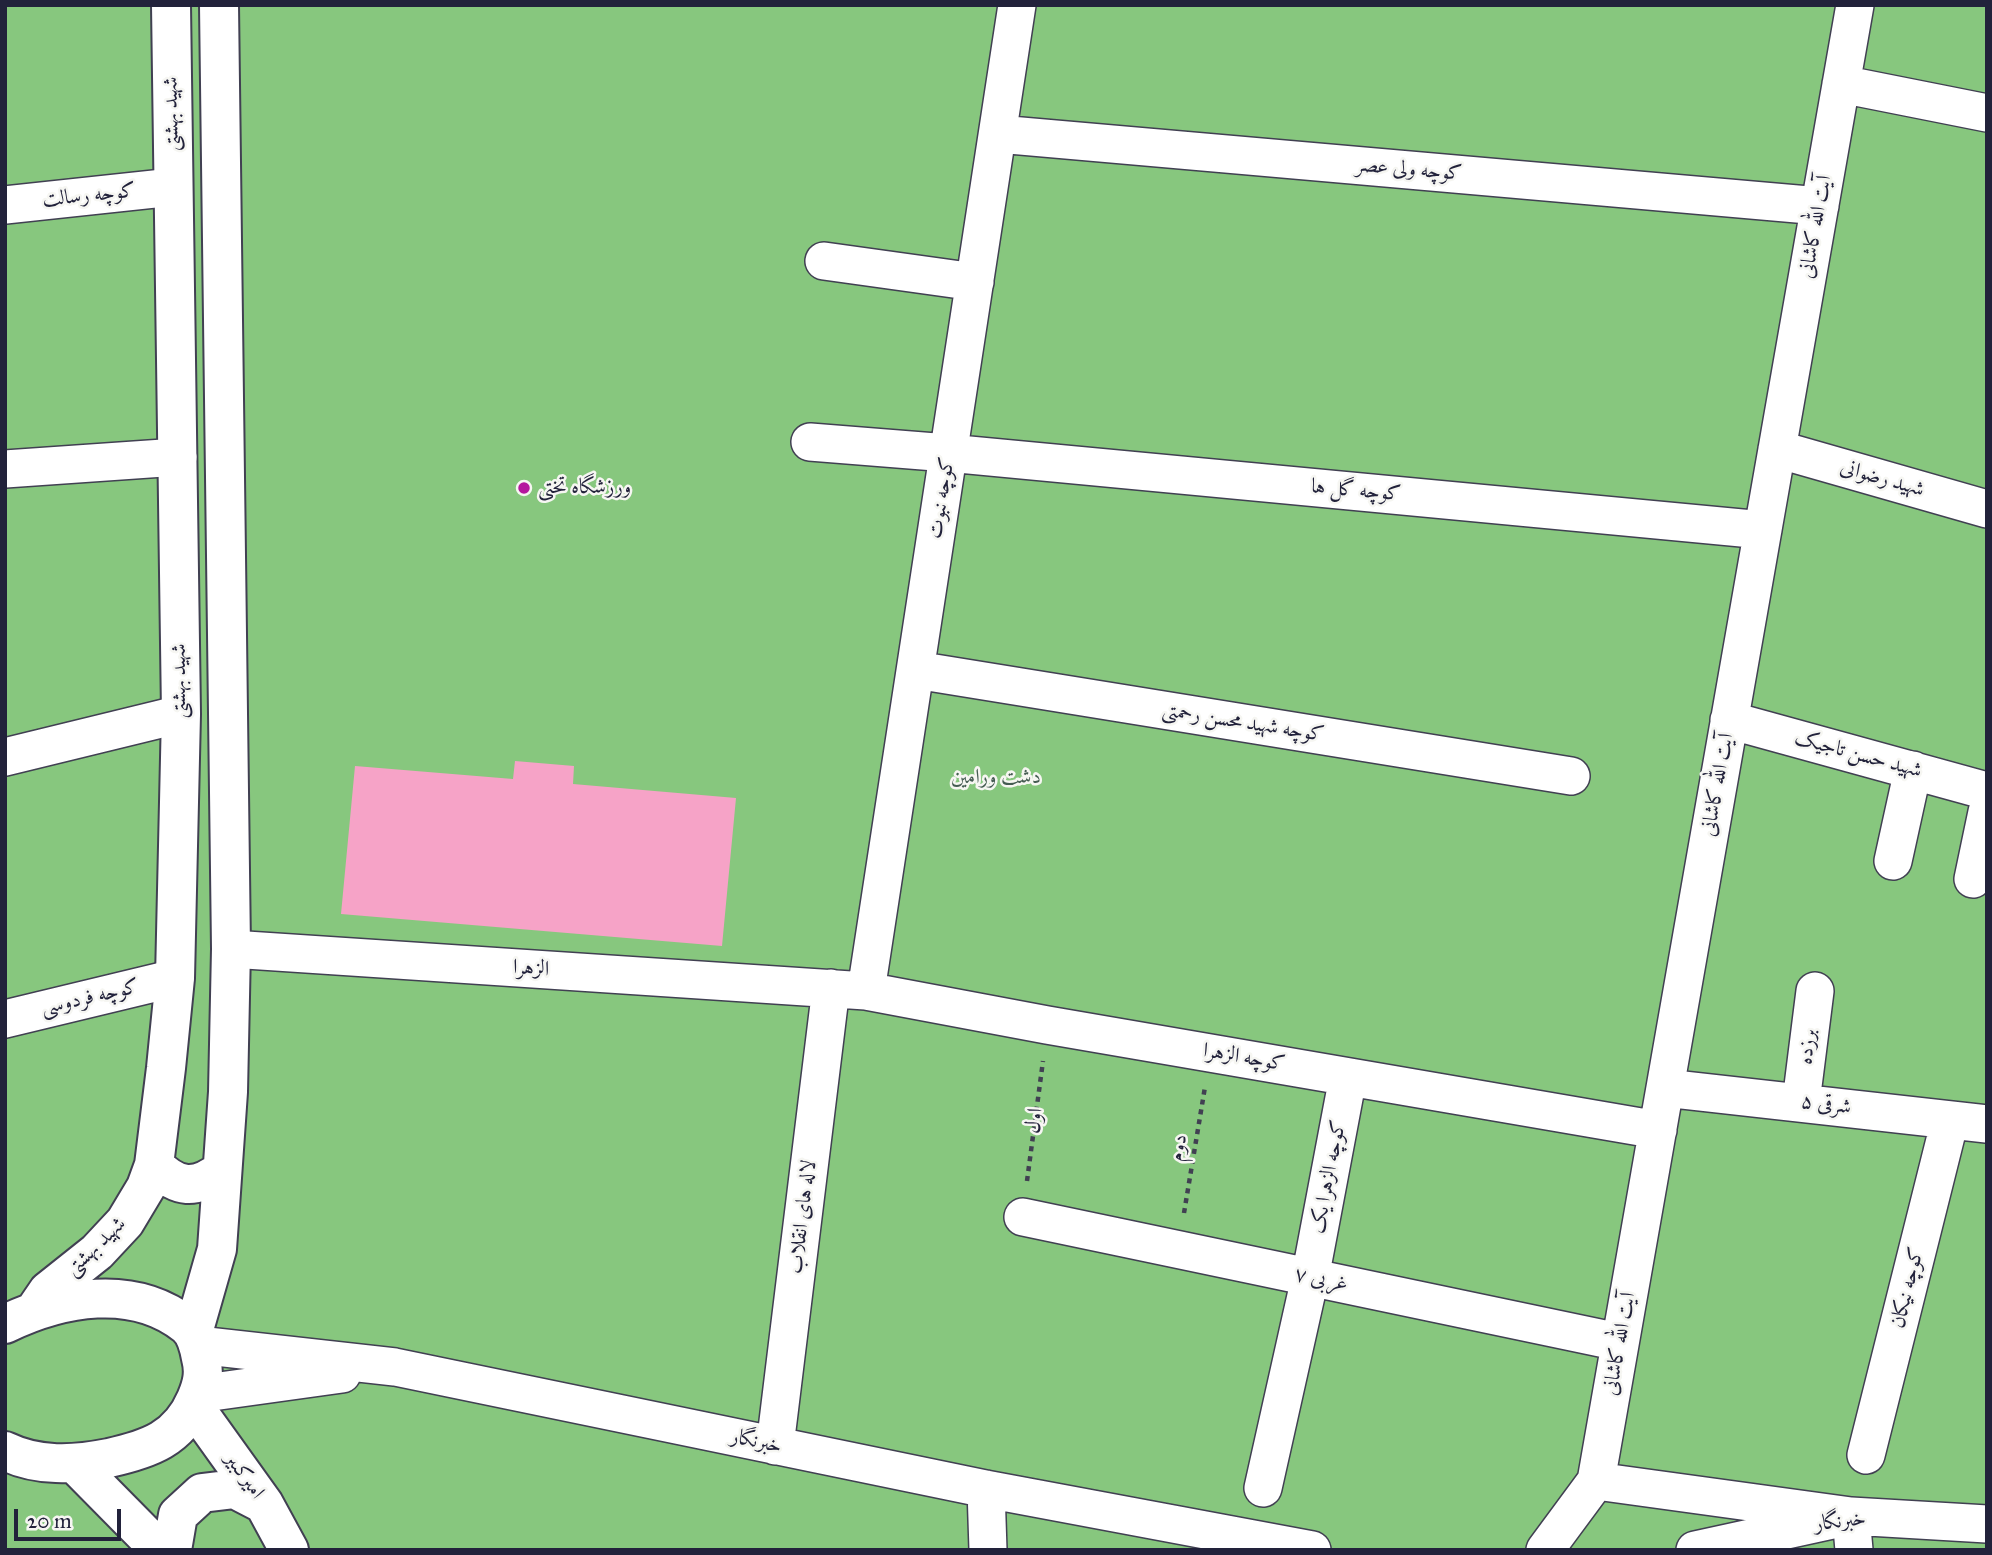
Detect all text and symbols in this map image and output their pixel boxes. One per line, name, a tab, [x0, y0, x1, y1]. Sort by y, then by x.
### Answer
street label: شهید بهشتی	[159, 76, 185, 152]
street label: کوچه ولی عصر	[1355, 153, 1463, 187]
street label: آیت الله کاشانی	[1795, 173, 1837, 281]
street label: کوچه رسالت	[41, 179, 137, 213]
street label: کوچه نبوت	[923, 455, 961, 541]
street label: شهید رضوانی	[1837, 455, 1927, 503]
place label: ورزشگاه تختی	[538, 475, 631, 501]
street label: کوچه گل ها	[1310, 475, 1402, 507]
marker: ورزشگاه تختی	[516, 480, 532, 496]
street label: شهید بهشتی	[167, 644, 193, 718]
street label: کوچه شهید محسن رحمتی	[1160, 698, 1326, 748]
street label: شهید حسن تاجیک	[1791, 726, 1925, 784]
street label: آیت الله کاشانی	[1697, 731, 1739, 839]
park label: دشت ورامین	[951, 765, 1041, 791]
street label: الزهرا	[512, 955, 550, 983]
street label: کوچه فردوسی	[38, 974, 142, 1022]
street label: برزده	[1793, 1028, 1823, 1066]
street label: کوچه الزهرا	[1201, 1038, 1287, 1078]
street label: ۵ شرقی	[1799, 1089, 1853, 1121]
street label: اول	[1021, 1107, 1049, 1135]
street label: کوچه الزهرا یک	[1306, 1118, 1352, 1236]
street label: دوم	[1164, 1132, 1194, 1164]
street label: لاله های انقلاب	[784, 1159, 822, 1275]
street label: شهید بهشتی	[60, 1212, 132, 1282]
street label: کوچه نیکان	[1886, 1245, 1930, 1331]
street label: ۷ غربی	[1292, 1262, 1350, 1298]
street label: آیت الله کاشانی	[1599, 1290, 1641, 1398]
street label: خبرنگار	[728, 1424, 784, 1460]
street label: امیرکبیر	[219, 1448, 269, 1504]
scale bar	[18, 1496, 124, 1540]
street label: خبرنگار	[1813, 1506, 1867, 1538]
text: 20 m	[27, 1508, 72, 1534]

